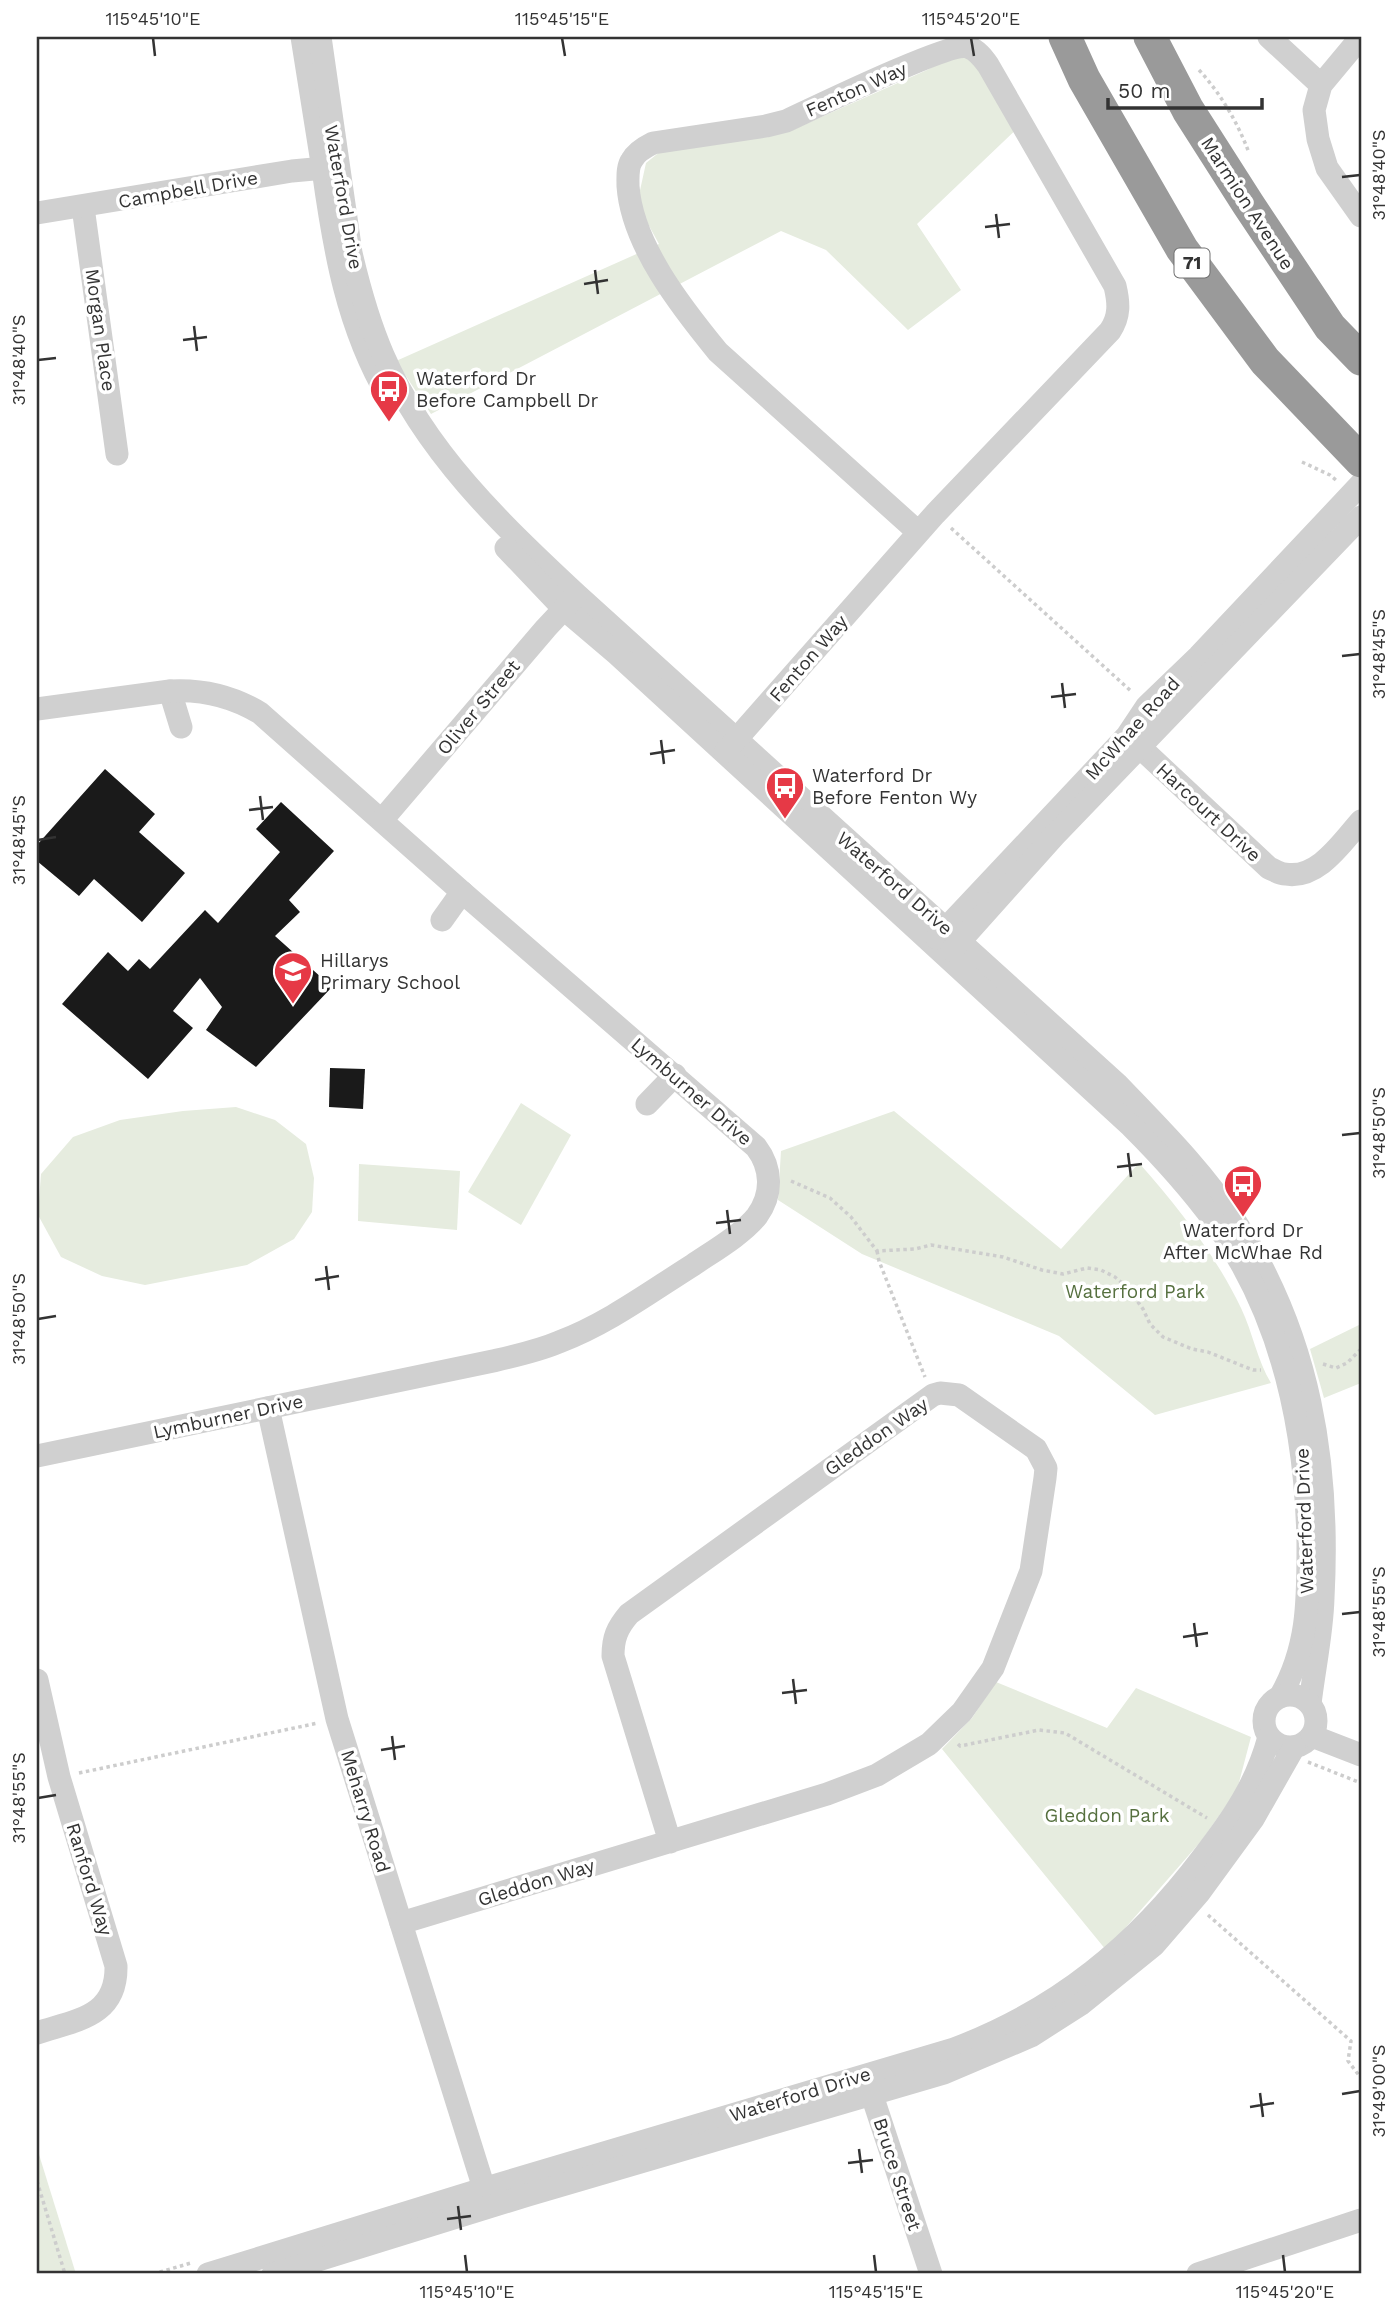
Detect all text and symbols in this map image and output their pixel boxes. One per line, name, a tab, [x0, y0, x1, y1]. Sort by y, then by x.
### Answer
text: 115°45'10"E	[106, 8, 201, 29]
text: 115°45'15"E	[515, 8, 609, 29]
text: 115°45'20"E	[922, 8, 1020, 29]
street label: Fenton Way	[802, 57, 910, 122]
scale bar	[1108, 66, 1262, 110]
text: 50 m	[1118, 78, 1170, 103]
street label: Waterford Drive	[319, 123, 368, 271]
text: 31°48'40"S	[1368, 130, 1389, 221]
street label: Marmion Avenue	[1196, 132, 1299, 274]
street label: Campbell Drive	[116, 166, 260, 213]
road number: 71	[1174, 248, 1210, 278]
street label: Morgan Place	[81, 267, 120, 393]
text: 31°48'40"S	[8, 315, 29, 406]
place label: Waterford Dr Before Campbell Dr	[416, 367, 598, 412]
bus stop icon: Waterford Dr Before Campbell Dr	[368, 368, 410, 423]
text: 31°48'45"S	[1368, 609, 1389, 699]
street label: Fenton Way	[764, 610, 853, 707]
street label: Oliver Street	[432, 655, 525, 759]
street label: McWhae Road	[1080, 672, 1185, 785]
street label: Harcourt Drive	[1152, 758, 1266, 867]
place label: Waterford Dr Before Fenton Wy	[812, 764, 977, 809]
bus stop icon: Waterford Dr Before Fenton Wy	[764, 765, 806, 820]
text: 31°48'45"S	[8, 795, 29, 885]
street label: Waterford Drive	[832, 827, 957, 940]
place label: Hillarys Primary School	[320, 949, 460, 994]
school or university icon: Hillarys Primary School	[272, 950, 314, 1005]
street label: Lymburner Drive	[626, 1033, 757, 1150]
text: 31°48'50"S	[1368, 1087, 1389, 1179]
bus stop icon: Waterford Dr After McWhae Rd	[1222, 1163, 1264, 1218]
place label: Waterford Dr After McWhae Rd	[1163, 1219, 1323, 1264]
text: 31°48'50"S	[8, 1273, 29, 1365]
park label: Waterford Park	[1065, 1280, 1205, 1303]
street label: Lymburner Drive	[151, 1389, 305, 1444]
street label: Gleddon Way	[820, 1392, 933, 1481]
street label: Waterford Drive	[1290, 1448, 1319, 1594]
text: 31°48'55"S	[1368, 1566, 1389, 1658]
street label: Meharry Road	[336, 1747, 395, 1875]
text: 31°48'55"S	[8, 1752, 29, 1844]
park label: Gleddon Park	[1045, 1804, 1170, 1827]
street label: Ranford Way	[61, 1820, 118, 1938]
street label: Gleddon Way	[475, 1854, 598, 1911]
text: 31°49'00"S	[1368, 2045, 1389, 2137]
street label: Waterford Drive	[727, 2062, 873, 2127]
street label: Bruce Street	[868, 2115, 927, 2233]
text: 115°45'10"E	[420, 2281, 515, 2302]
text: 115°45'15"E	[829, 2281, 923, 2302]
text: 115°45'20"E	[1236, 2281, 1334, 2302]

